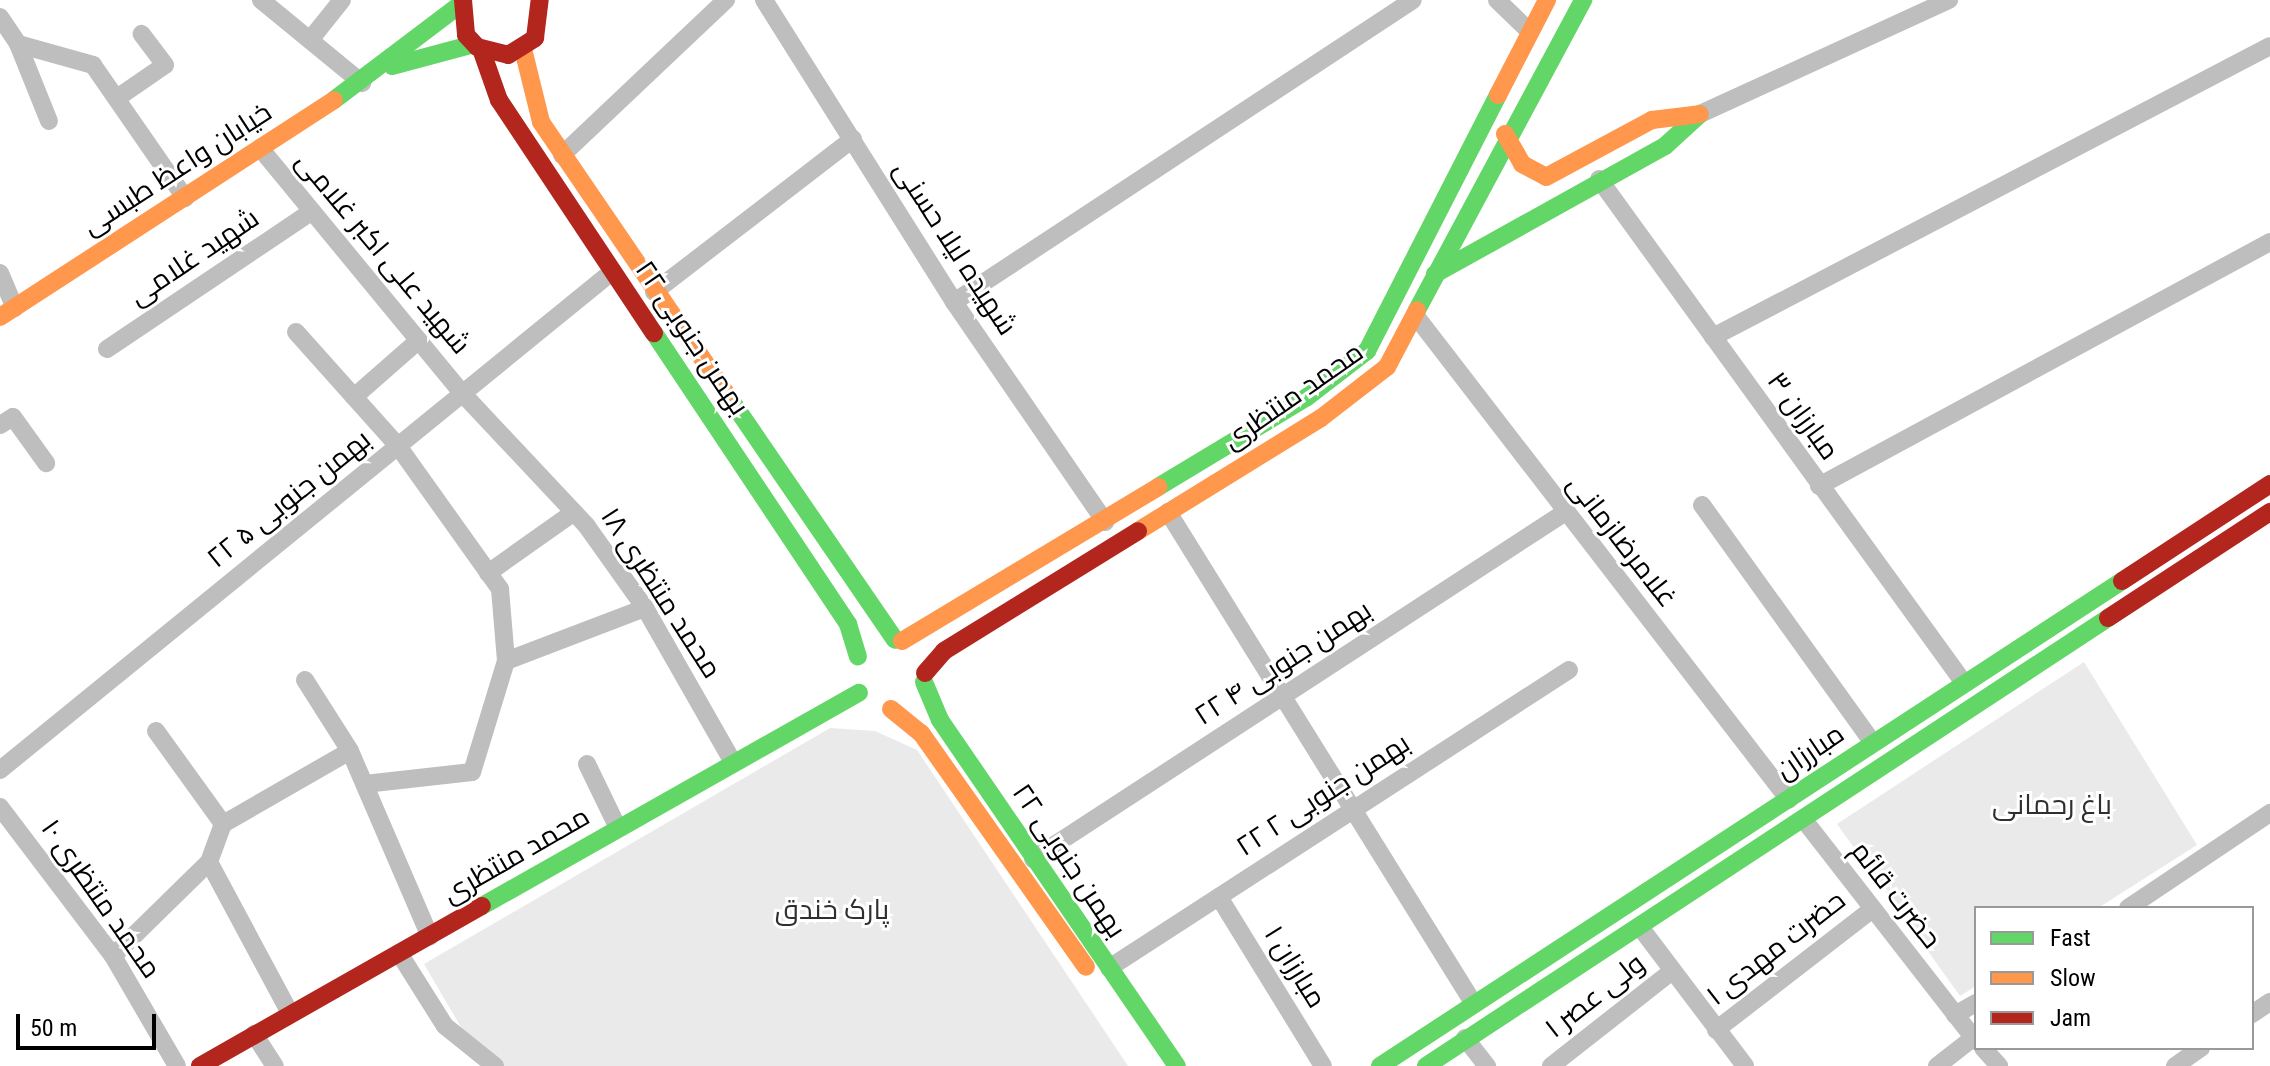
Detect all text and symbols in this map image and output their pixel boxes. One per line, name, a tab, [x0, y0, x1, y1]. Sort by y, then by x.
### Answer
street label: خیابان واعظ طبسی	[76, 95, 278, 243]
street label: شهید علی اکبر غلامی	[289, 145, 477, 361]
street label: شهیده لیلا حسنی	[886, 154, 1024, 342]
street label: شهید غلامی	[123, 201, 265, 313]
street label: ۲۲ بهمن جنوبی	[628, 254, 756, 422]
street label: محمد منتظری	[1216, 335, 1370, 457]
street label: مبارزان ۳	[1760, 365, 1846, 467]
street label: ۲۲ بهمن جنوبی ۵	[200, 423, 378, 575]
street label: غلامرضازمانی	[1560, 468, 1684, 614]
street label: محمد منتظری ۱۸	[593, 501, 729, 685]
street label: ۲۲ بهمن جنوبی ۴	[1188, 593, 1378, 733]
street label: مبارزان	[1769, 717, 1851, 787]
street label: ۲۲ بهمن جنوبی ۲	[1230, 726, 1416, 864]
street label: ۲۲ بهمن جنوبی	[1005, 777, 1133, 945]
park label: باغ رحمانی	[1992, 788, 2112, 822]
street label: محمد منتظری	[437, 799, 595, 911]
street label: محمد منتظری ۱۰	[34, 813, 168, 985]
street label: حضرت قائم	[1844, 835, 1948, 955]
street label: حضرت مهدی ۱	[1700, 883, 1852, 1013]
park label: پارک خندق	[775, 893, 889, 927]
legend	[1974, 906, 2254, 1050]
street label: مبارزان ۱	[1257, 920, 1333, 1014]
text: Fast	[2050, 924, 2091, 952]
street label: ولی عصر ۱	[1539, 947, 1651, 1045]
text: Slow	[2050, 964, 2096, 992]
scale bar	[20, 998, 160, 1048]
text: Jam	[2050, 1004, 2091, 1032]
text: 50 m	[30, 1014, 77, 1042]

